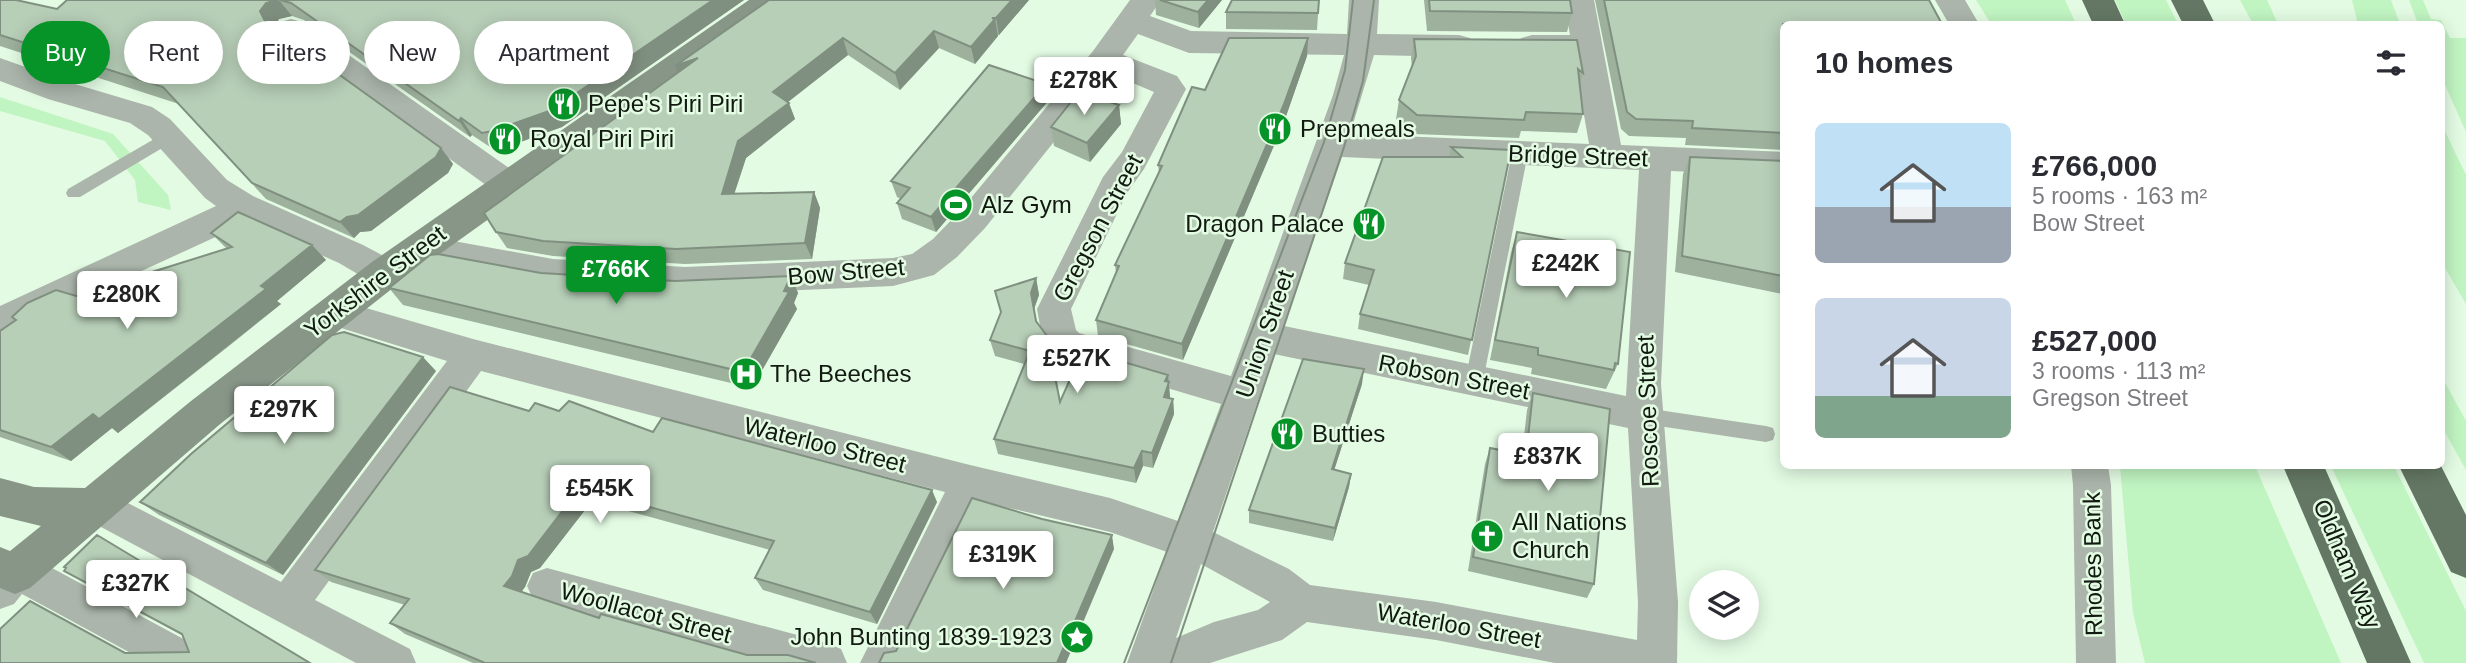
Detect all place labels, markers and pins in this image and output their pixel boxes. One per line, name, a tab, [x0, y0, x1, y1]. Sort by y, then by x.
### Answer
pin: £278K	[1035, 58, 1133, 117]
restaurant icon: Pepe's Piri Piri	[545, 85, 583, 123]
place label: Pepe's Piri Piri	[588, 90, 743, 117]
restaurant icon: Prepmeals	[1256, 110, 1294, 148]
place label: Prepmeals	[1300, 115, 1415, 142]
restaurant icon: Royal Piri Piri	[486, 120, 524, 158]
place label: Royal Piri Piri	[530, 125, 674, 152]
sports icon: Alz Gym	[937, 186, 975, 224]
place label: Alz Gym	[981, 191, 1072, 218]
restaurant icon: Dragon Palace	[1350, 205, 1388, 243]
place label: Dragon Palace	[1185, 210, 1344, 237]
pin: £242K	[1517, 240, 1615, 300]
pin: £766K	[567, 246, 665, 306]
pin: £280K	[78, 272, 176, 331]
pin: £527K	[1028, 336, 1126, 395]
hospital icon: The Beeches	[727, 355, 765, 393]
place label: The Beeches	[770, 360, 911, 387]
pin: £297K	[235, 386, 333, 446]
restaurant icon: Butties	[1268, 415, 1306, 453]
place label: Butties	[1312, 420, 1385, 447]
pin: £837K	[1499, 434, 1597, 493]
pin: £545K	[551, 466, 649, 525]
place label: All Nations Church	[1512, 508, 1627, 563]
church icon: All Nations Church	[1468, 517, 1506, 555]
pin: £319K	[954, 532, 1052, 591]
pin: £327K	[87, 560, 185, 620]
place icon: John Bunting 1839-1923	[1058, 618, 1096, 656]
place label: John Bunting 1839-1923	[790, 623, 1052, 650]

